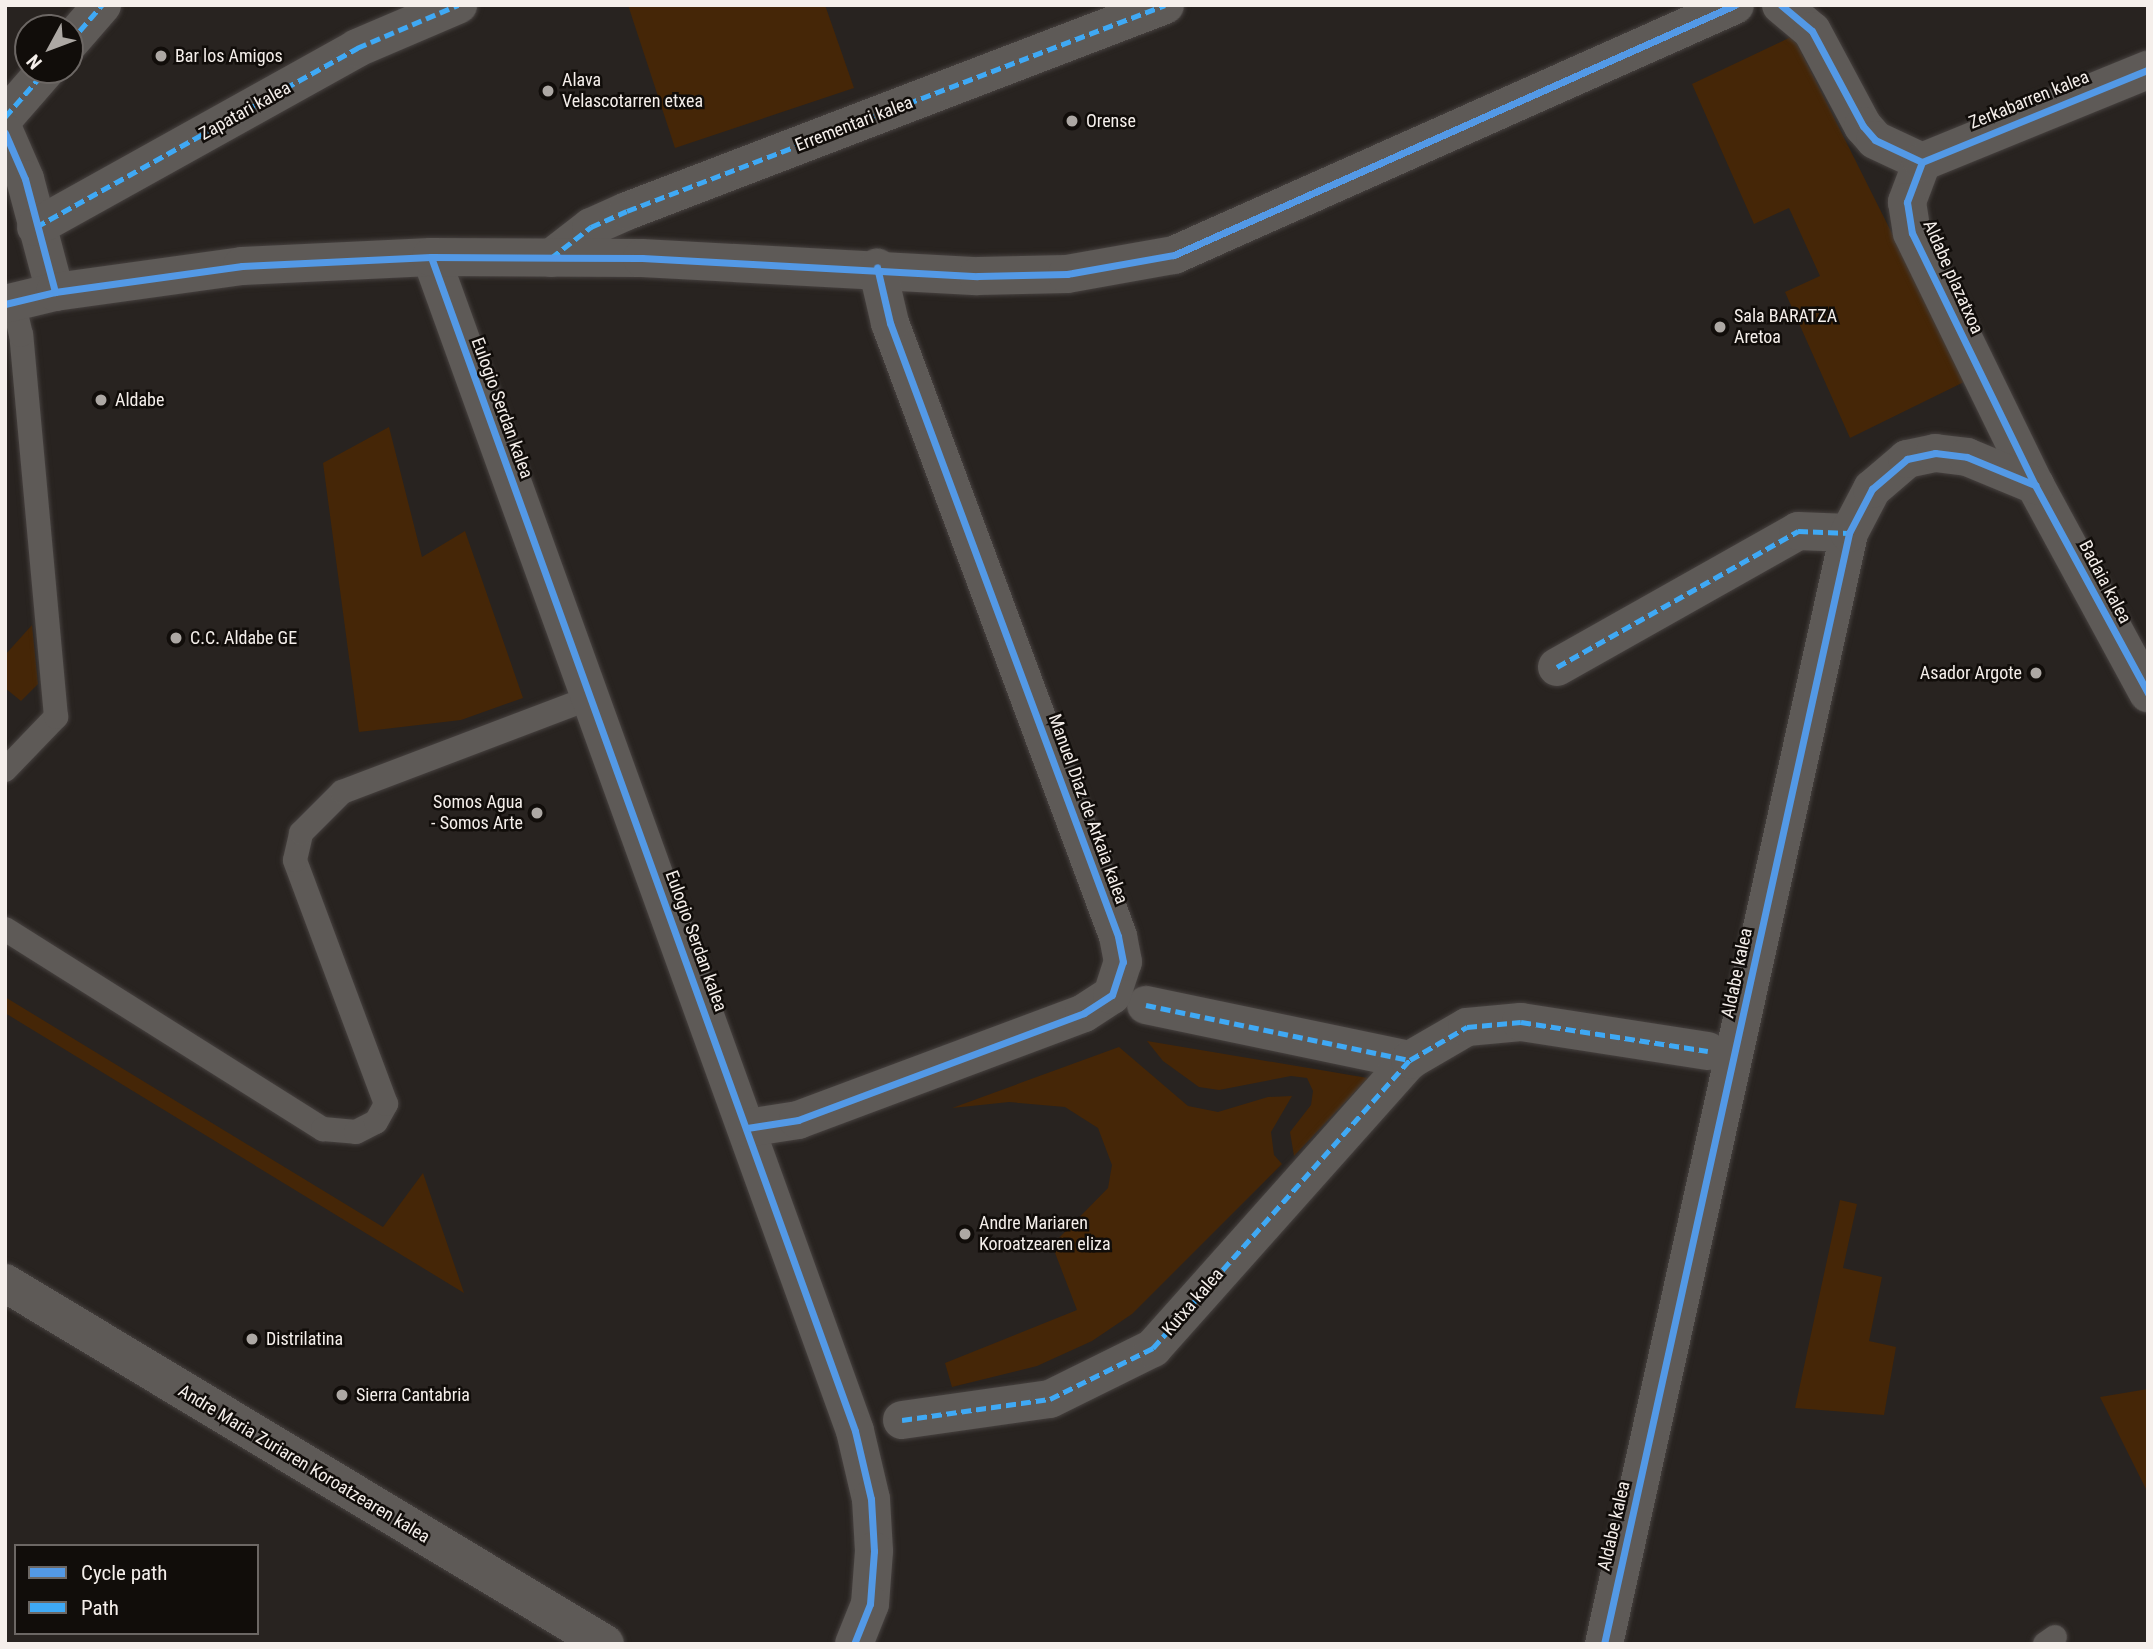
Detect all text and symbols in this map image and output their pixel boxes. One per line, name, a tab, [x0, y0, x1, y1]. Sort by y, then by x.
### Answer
north arrow	[14, 14, 84, 84]
place label: Bar los Amigos	[175, 45, 283, 67]
marker: Bar los Amigos	[153, 48, 169, 64]
text: N	[22, 50, 47, 74]
street label: Zerkabarren kalea	[1966, 66, 2092, 134]
place label: Alava Velascotarren etxea	[562, 70, 703, 112]
street label: Zapatari kalea	[196, 77, 294, 145]
marker: Alava Velascotarren etxea	[540, 83, 556, 99]
street label: Errementari kalea	[792, 92, 916, 156]
place label: Orense	[1086, 110, 1136, 132]
marker: Orense	[1064, 113, 1080, 129]
street label: Aldabe plazatxoa	[1918, 217, 1988, 337]
place label: Sala BARATZA Aretoa	[1734, 306, 1837, 348]
marker: Sala BARATZA Aretoa	[1712, 319, 1728, 335]
street label: Eulogio Serdan kalea	[466, 335, 538, 481]
place label: Aldabe	[115, 389, 164, 411]
marker: Aldabe	[93, 392, 109, 408]
street label: Badaia kalea	[2074, 537, 2136, 627]
place label: C.C. Aldabe GE	[190, 627, 297, 649]
marker: C.C. Aldabe GE	[168, 630, 184, 646]
place label: Asador Argote	[1920, 662, 2022, 684]
marker: Asador Argote	[2028, 665, 2044, 681]
street label: Manuel Diaz de Arkaia kalea	[1044, 711, 1132, 907]
place label: Somos Agua - Somos Arte	[431, 792, 523, 834]
marker: Somos Agua - Somos Arte	[529, 805, 545, 821]
street label: Eulogio Serdan kalea	[660, 868, 732, 1014]
street label: Aldabe kalea	[1717, 926, 1757, 1020]
place label: Andre Mariaren Koroatzearen eliza	[979, 1213, 1111, 1256]
marker: Andre Mariaren Koroatzearen eliza	[957, 1226, 973, 1242]
street label: Kutxa kalea	[1158, 1264, 1228, 1340]
place label: Distrilatina	[266, 1328, 343, 1350]
marker: Distrilatina	[244, 1331, 260, 1347]
street label: Andre Maria Zuriaren Koroatzearen kalea	[174, 1380, 434, 1548]
place label: Sierra Cantabria	[356, 1384, 470, 1406]
marker: Sierra Cantabria	[334, 1387, 350, 1403]
street label: Aldabe kalea	[1593, 1479, 1635, 1573]
legend	[14, 1544, 259, 1635]
text: Cycle path	[81, 1561, 167, 1585]
text: Path	[81, 1596, 119, 1620]

